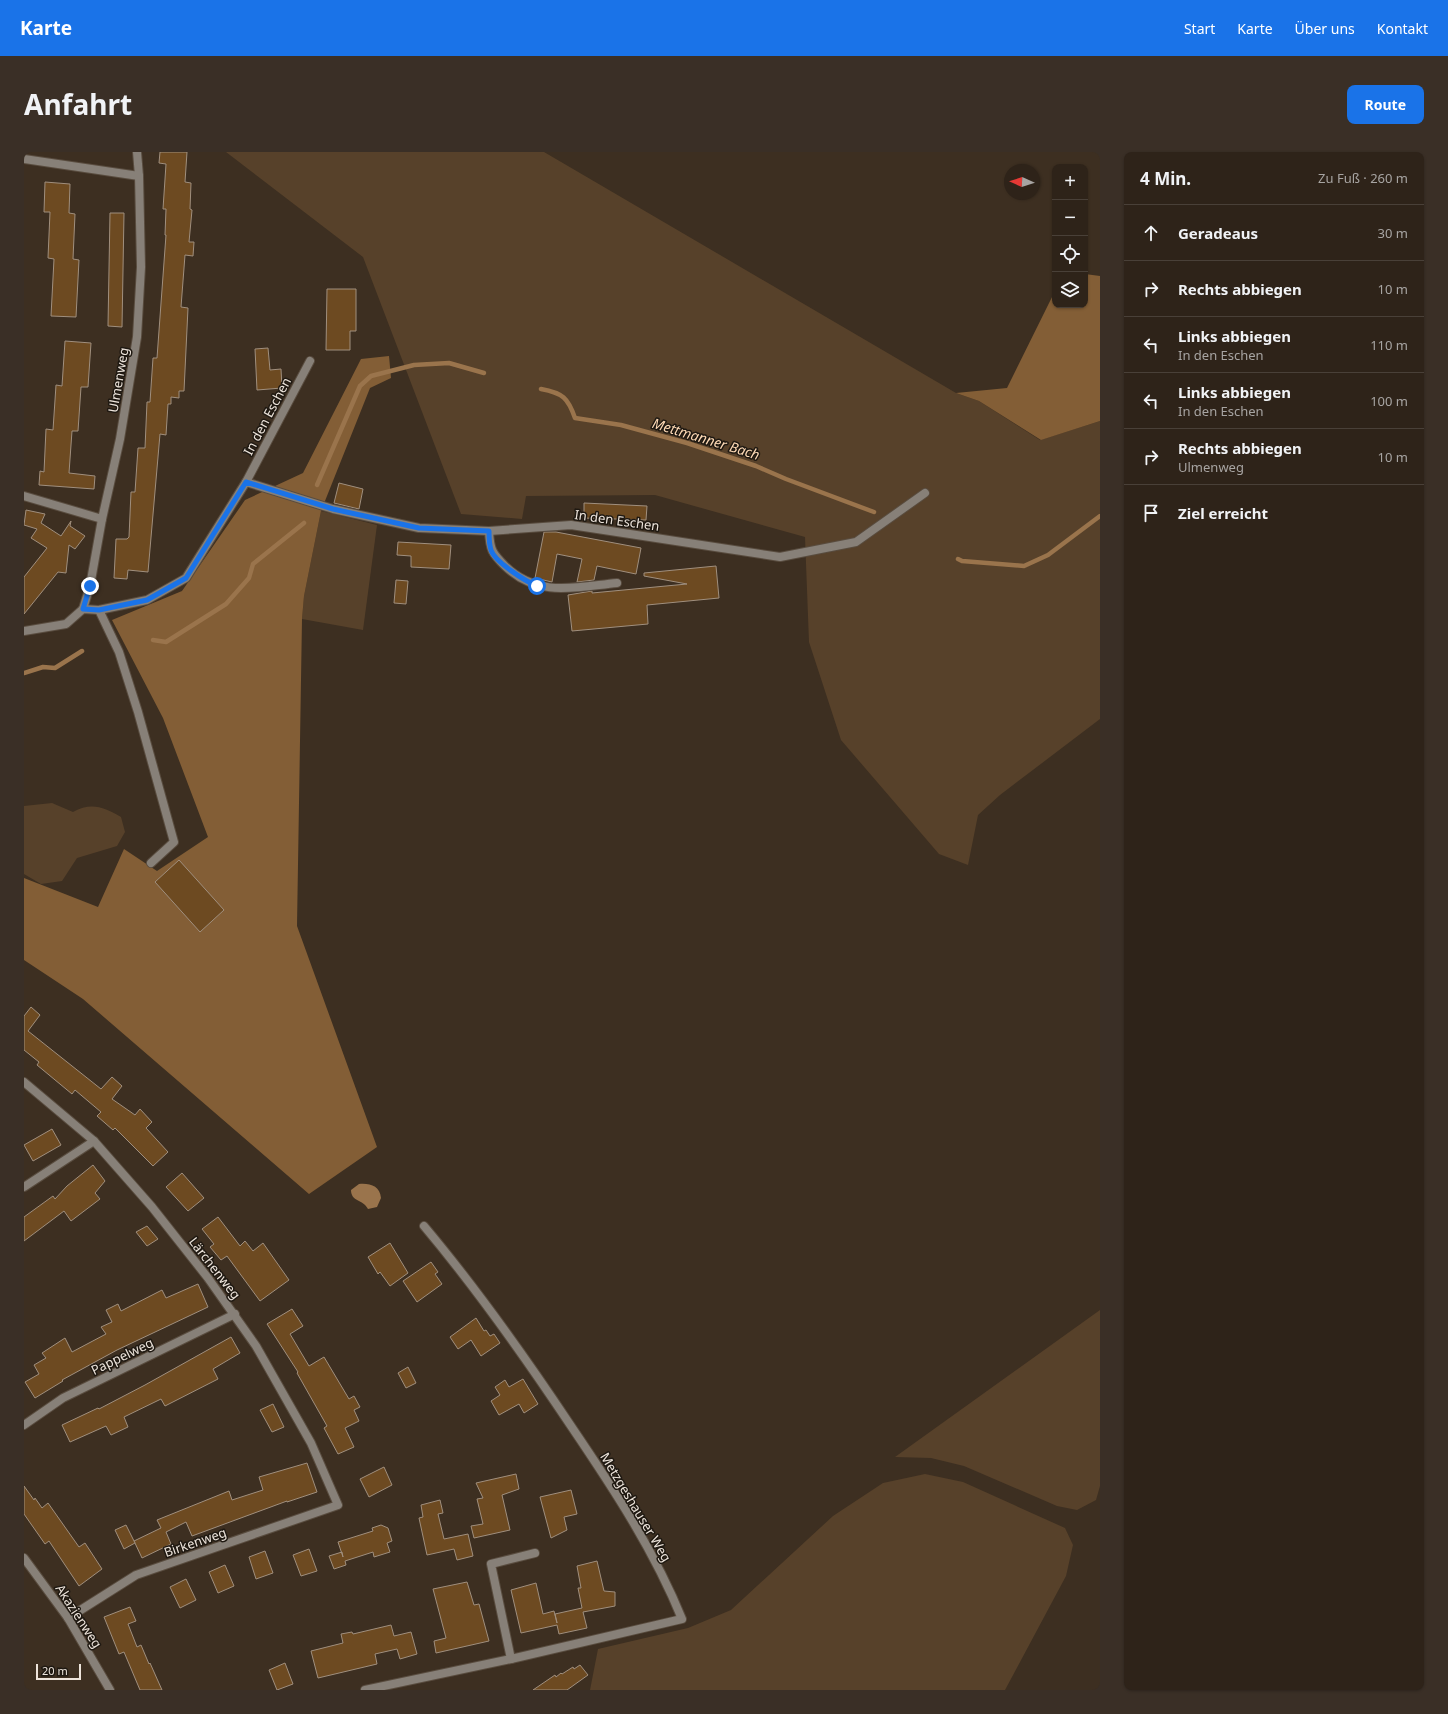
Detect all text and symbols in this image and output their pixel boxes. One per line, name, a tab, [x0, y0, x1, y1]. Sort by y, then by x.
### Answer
text: Karte	[20, 15, 72, 41]
text: Start	[1184, 19, 1215, 38]
text: Karte	[1237, 19, 1273, 38]
text: Über uns	[1295, 19, 1355, 38]
text: Kontakt	[1377, 19, 1428, 38]
text: Anfahrt	[24, 85, 132, 123]
button: Route	[1347, 85, 1424, 124]
north arrow	[1004, 164, 1040, 200]
map controls	[1052, 164, 1088, 308]
button: +	[1052, 164, 1088, 200]
text: 4 Min.	[1140, 167, 1191, 190]
text: Zu Fuß · 260 m	[1318, 169, 1408, 187]
button: −	[1052, 200, 1088, 236]
icon: ahead	[1140, 222, 1162, 244]
text: Geradeaus	[1178, 223, 1258, 243]
text: 30 m	[1378, 224, 1408, 242]
button: locate	[1052, 236, 1088, 272]
button: layers	[1052, 272, 1088, 308]
icon: right	[1140, 278, 1162, 300]
text: Rechts abbiegen	[1178, 279, 1302, 299]
text: 10 m	[1378, 280, 1408, 298]
text: Links abbiegen	[1178, 326, 1291, 346]
icon: left	[1140, 334, 1162, 356]
text: 110 m	[1370, 336, 1408, 354]
street label: Ulmenweg	[103, 346, 133, 414]
text: In den Eschen	[1178, 346, 1264, 364]
street label: In den Eschen	[239, 374, 295, 458]
text: Links abbiegen	[1178, 382, 1291, 402]
icon: left	[1140, 390, 1162, 412]
text: 100 m	[1370, 392, 1408, 410]
text: In den Eschen	[1178, 402, 1264, 420]
water label: Mettmanner Bach	[650, 413, 762, 464]
text: Rechts abbiegen	[1178, 438, 1302, 458]
icon: right	[1140, 446, 1162, 468]
text: 10 m	[1378, 448, 1408, 466]
text: Ulmenweg	[1178, 458, 1244, 476]
icon: arrive	[1140, 502, 1162, 524]
text: Ziel erreicht	[1178, 503, 1268, 523]
street label: In den Eschen	[573, 505, 661, 535]
route end	[81, 577, 99, 595]
route start	[528, 577, 546, 595]
street label: Lärchenweg	[185, 1233, 245, 1303]
street label: Pappelweg	[88, 1333, 156, 1379]
street label: Metzgeshauser Weg	[596, 1449, 676, 1565]
street label: Birkenweg	[161, 1523, 229, 1561]
street label: Akazienweg	[52, 1581, 106, 1651]
scale bar	[36, 1662, 81, 1681]
text: 20 m	[42, 1663, 68, 1678]

